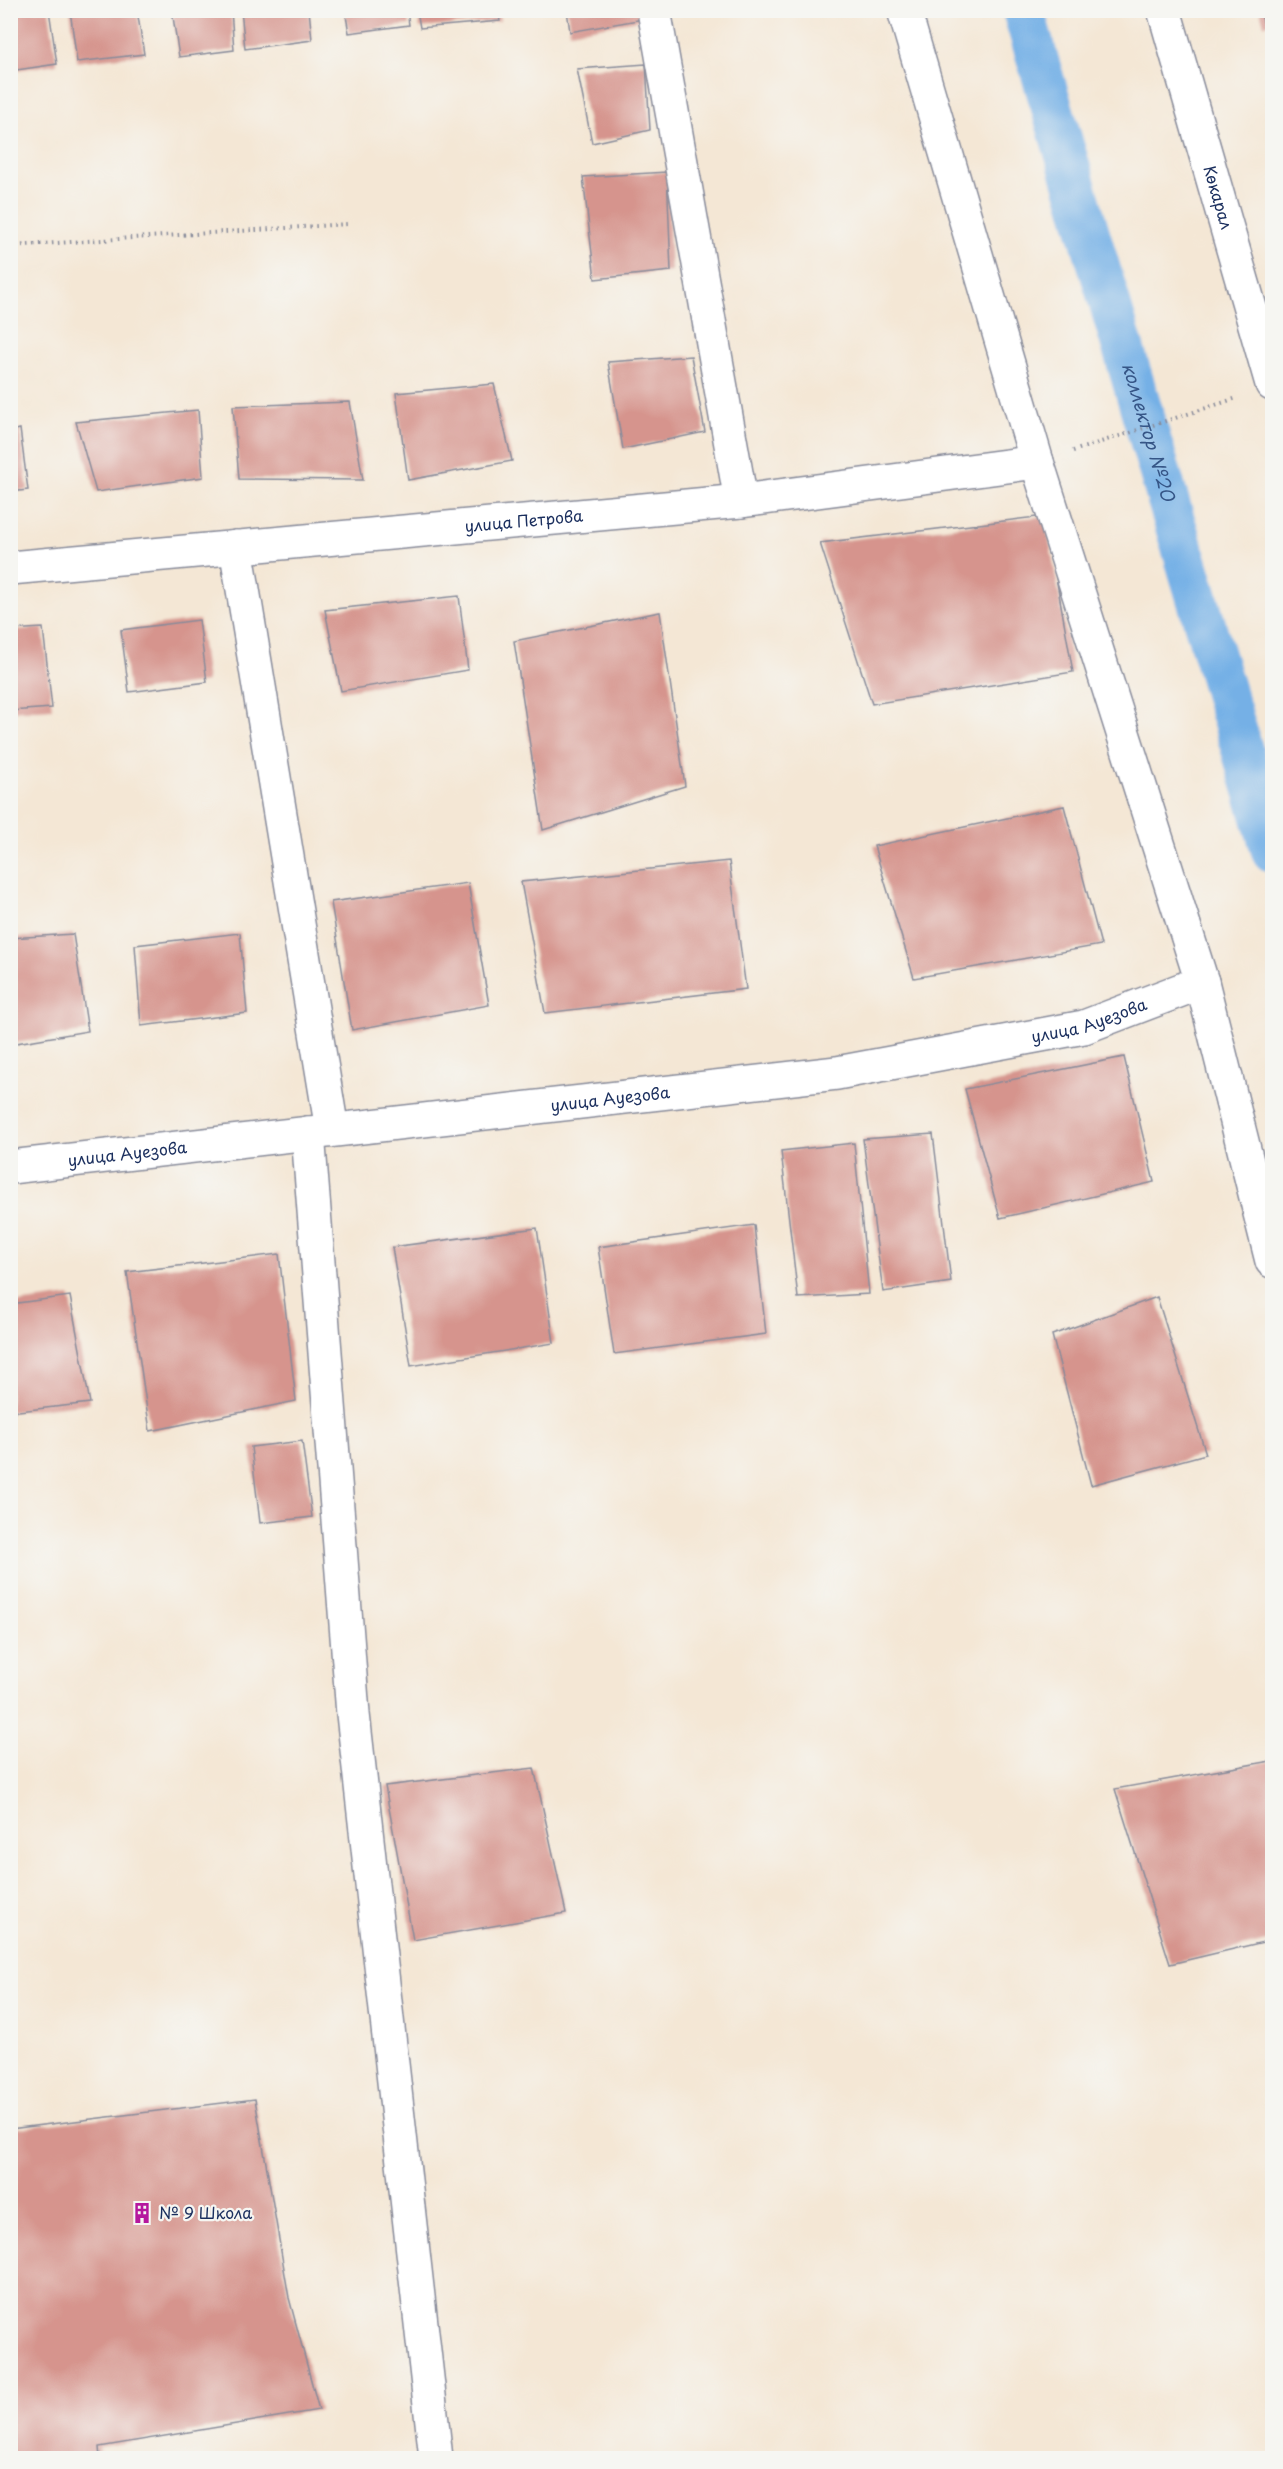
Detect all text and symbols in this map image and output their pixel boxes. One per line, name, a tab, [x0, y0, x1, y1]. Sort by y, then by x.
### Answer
street label: Көкарал	[1198, 162, 1240, 232]
water label: коллектор №20	[1116, 359, 1183, 506]
street label: улица Петрова	[464, 503, 584, 537]
street label: улица Ауезова	[1029, 991, 1150, 1048]
street label: улица Ауезова	[549, 1079, 671, 1116]
street label: улица Ауезова	[66, 1134, 188, 1171]
place label: № 9 Школа	[159, 2200, 252, 2224]
building icon: № 9 Школа	[130, 2201, 154, 2225]

